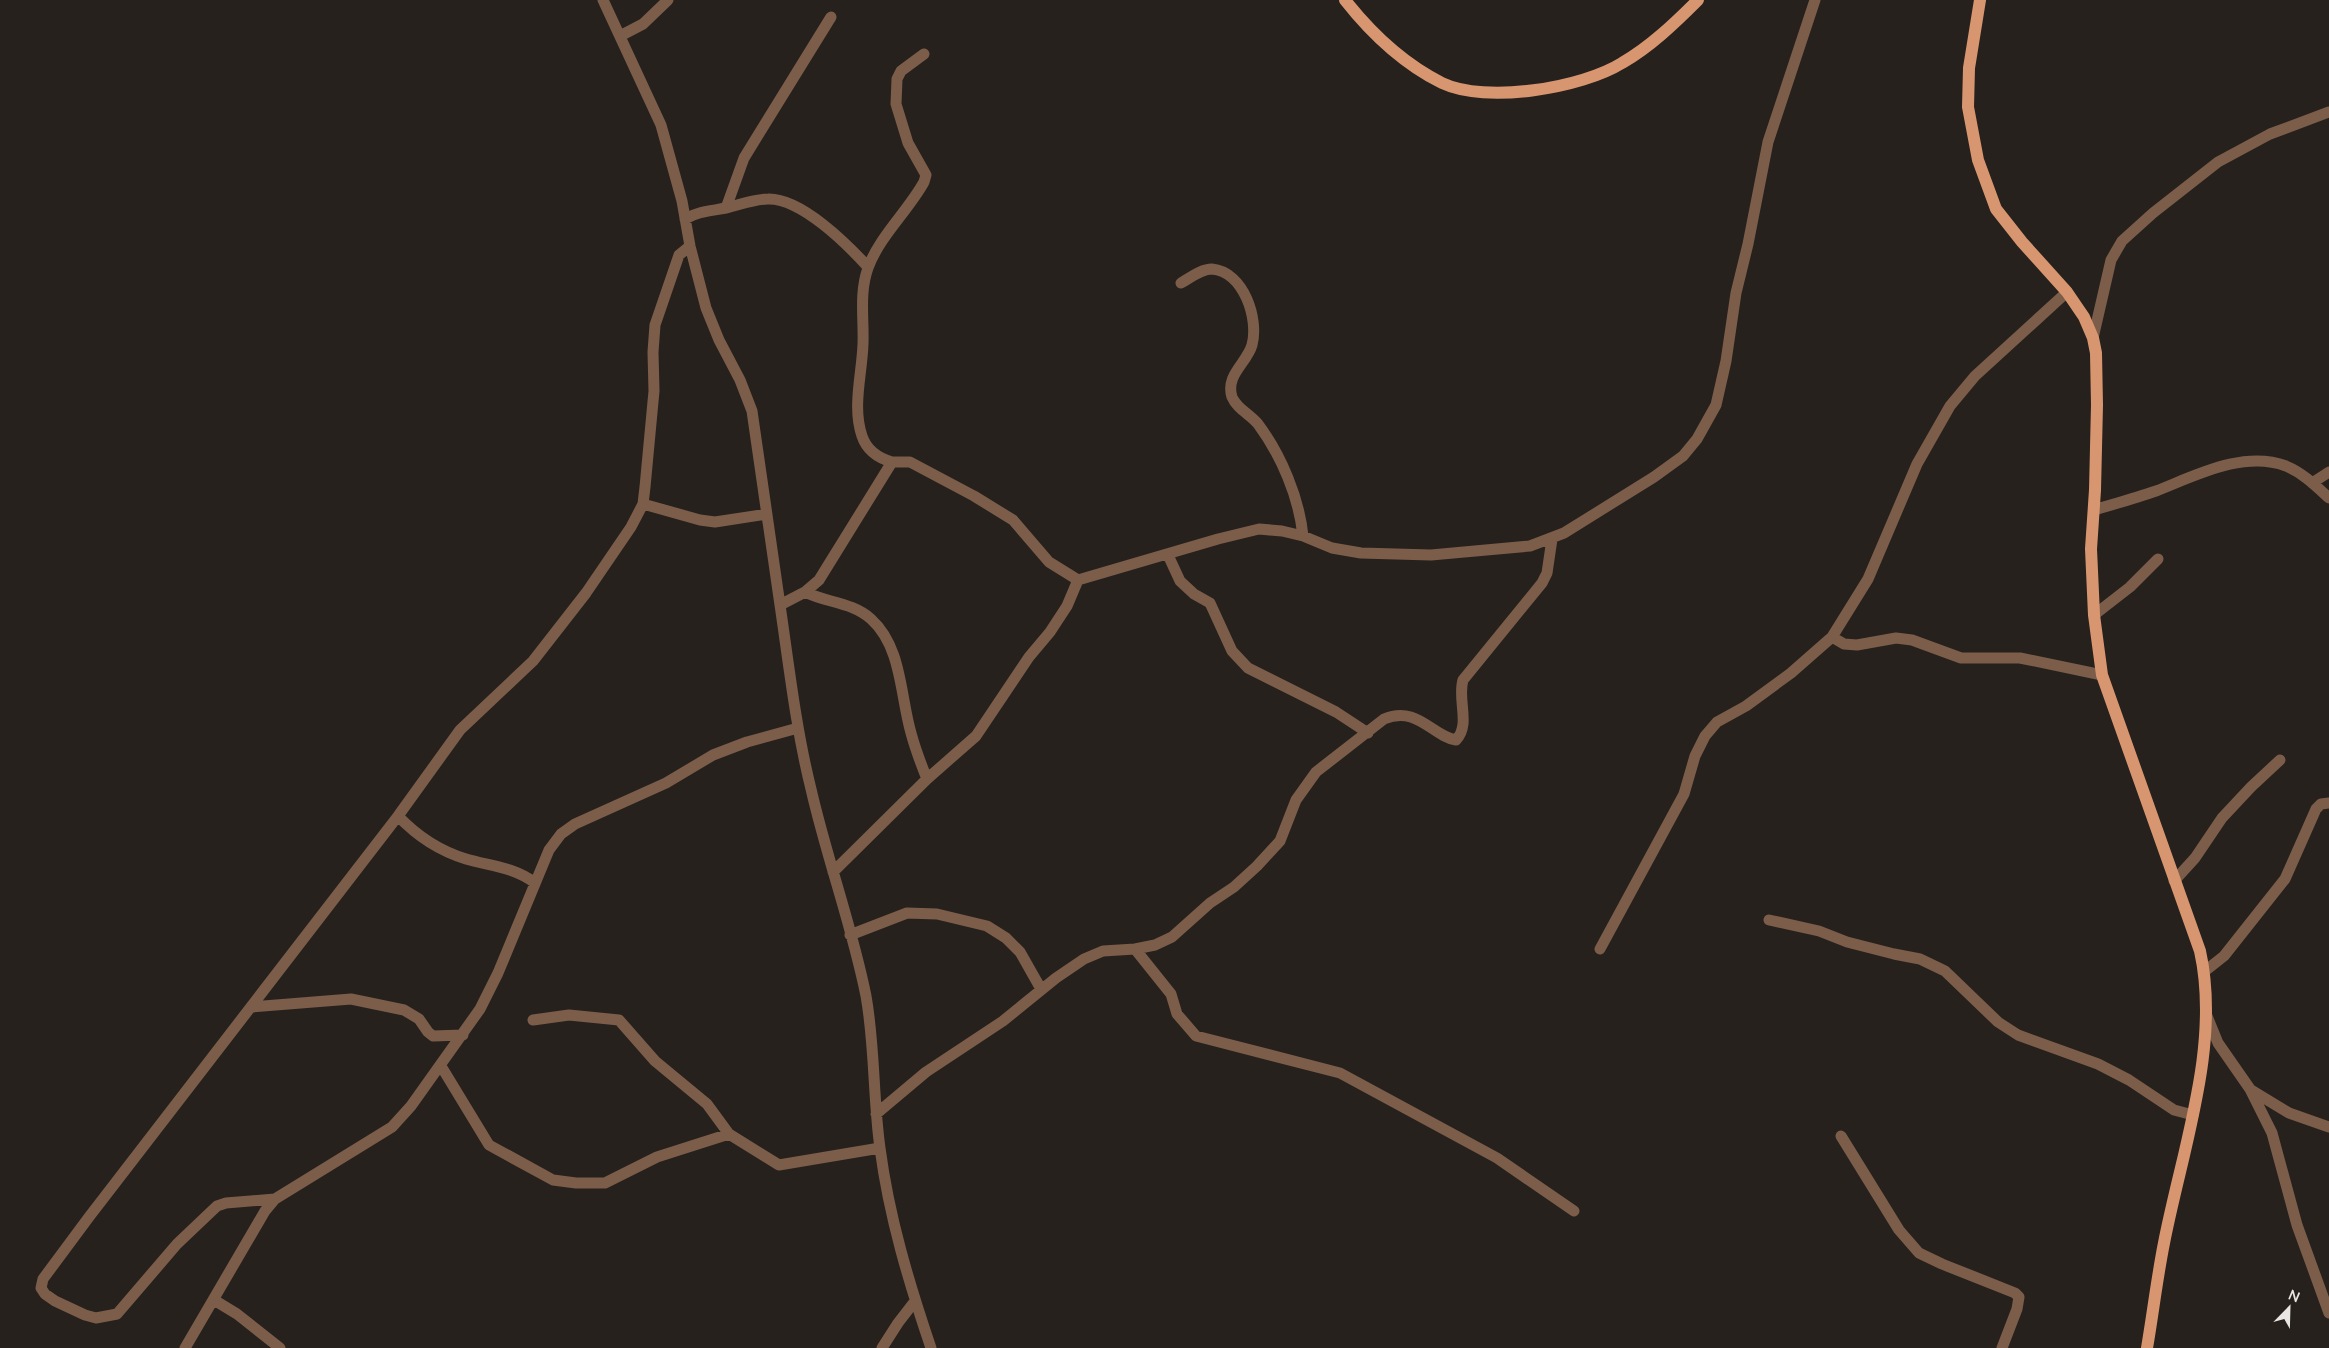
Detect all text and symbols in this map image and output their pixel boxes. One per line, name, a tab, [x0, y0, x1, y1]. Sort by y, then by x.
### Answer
north arrow	[2264, 1283, 2314, 1333]
text: N	[2286, 1286, 2303, 1306]

